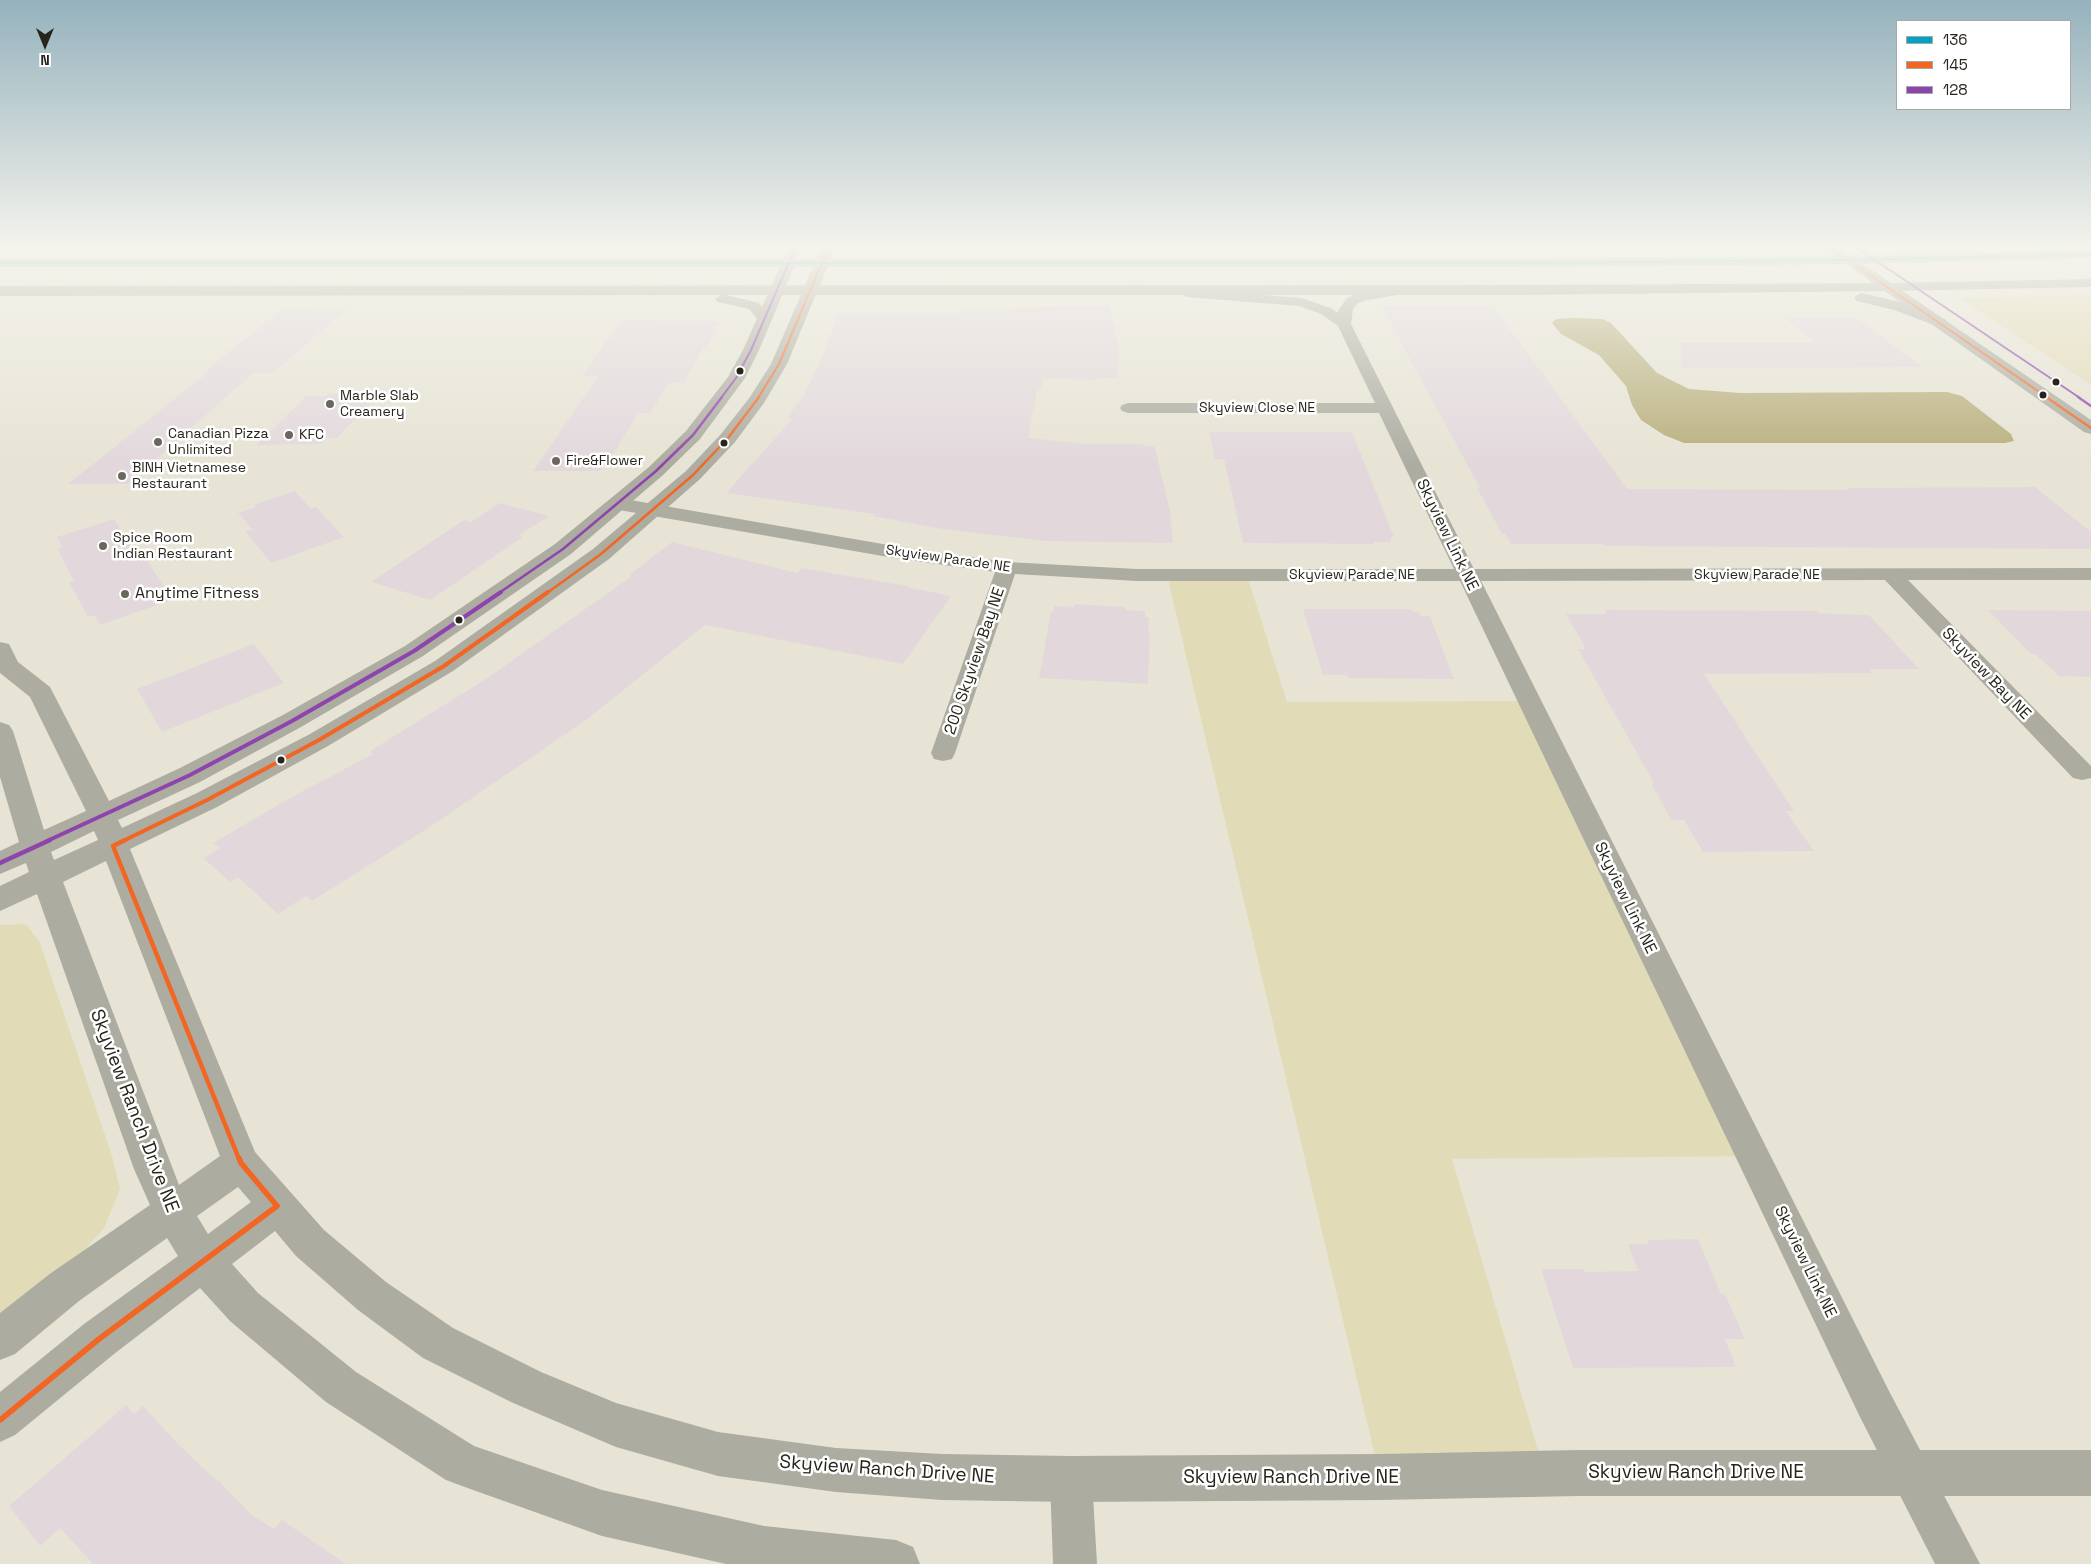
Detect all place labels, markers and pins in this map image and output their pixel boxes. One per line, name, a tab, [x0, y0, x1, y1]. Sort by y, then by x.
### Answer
unlabelled marker	[735, 366, 745, 376]
unlabelled marker	[2051, 377, 2061, 387]
place label: Marble Slab Creamery	[340, 388, 419, 421]
unlabelled marker	[2038, 390, 2048, 400]
marker: Marble Slab Creamery	[324, 398, 336, 410]
place label: Canadian Pizza Unlimited	[168, 426, 269, 458]
place label: KFC	[299, 427, 324, 443]
marker: KFC	[283, 429, 295, 441]
marker: Canadian Pizza Unlimited	[152, 436, 164, 448]
unlabelled marker	[719, 438, 729, 448]
place label: Fire&Flower	[566, 453, 643, 469]
marker: Fire&Flower	[550, 455, 562, 467]
place label: BINH Vietnamese Restaurant	[132, 460, 246, 492]
marker: BINH Vietnamese Restaurant	[116, 470, 128, 482]
place label: Spice Room Indian Restaurant	[113, 530, 233, 562]
marker: Spice Room Indian Restaurant	[97, 540, 109, 552]
place label: Anytime Fitness	[135, 584, 259, 604]
marker: Anytime Fitness	[119, 588, 131, 600]
unlabelled marker	[454, 615, 464, 625]
unlabelled marker	[276, 755, 286, 765]

